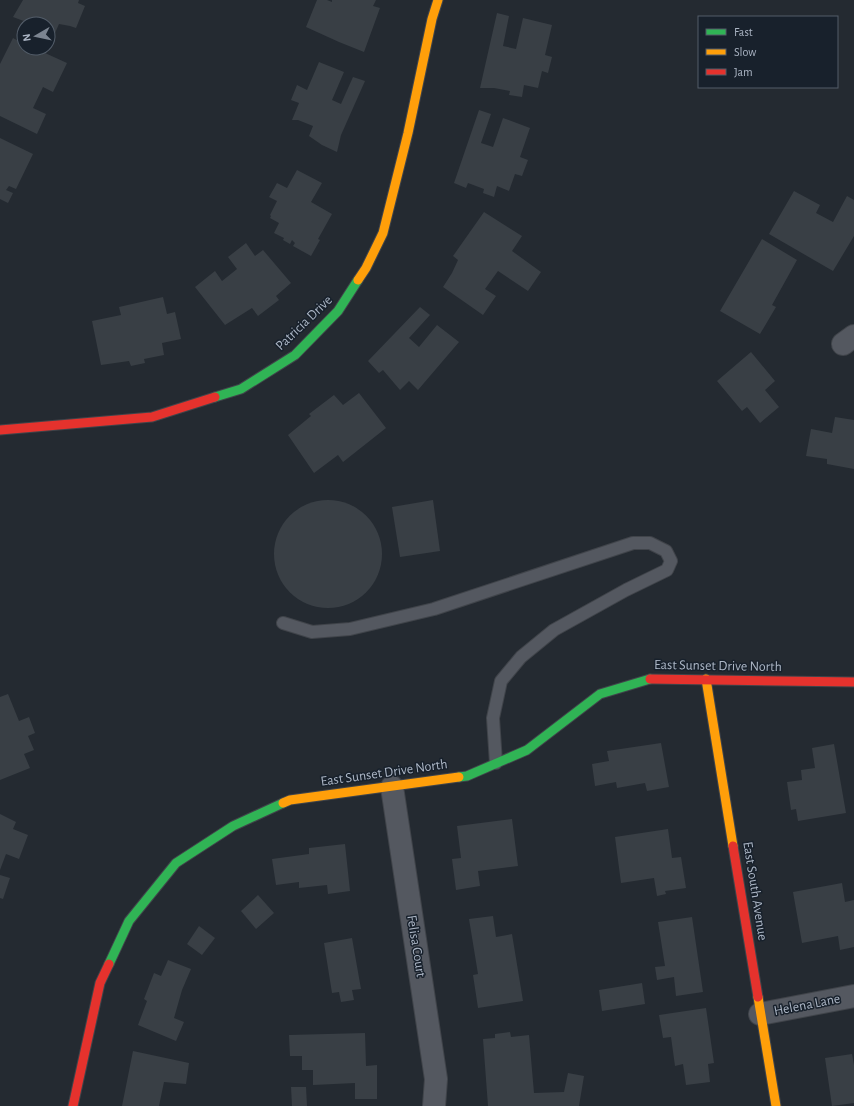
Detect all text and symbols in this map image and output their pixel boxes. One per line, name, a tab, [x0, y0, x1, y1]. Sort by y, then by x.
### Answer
north arrow	[16, 16, 56, 56]
legend	[698, 16, 838, 88]
text: Fast	[734, 26, 753, 38]
text: N	[21, 33, 33, 42]
text: Slow	[734, 46, 756, 58]
text: Jam	[734, 66, 753, 78]
street label: Patricia Drive	[273, 293, 335, 353]
street label: East Sunset Drive North	[654, 658, 782, 674]
street label: East Sunset Drive North	[320, 757, 448, 789]
street label: East South Avenue	[740, 840, 770, 942]
street label: Felisa Court	[404, 914, 428, 979]
street label: Helena Lane	[773, 992, 841, 1018]

